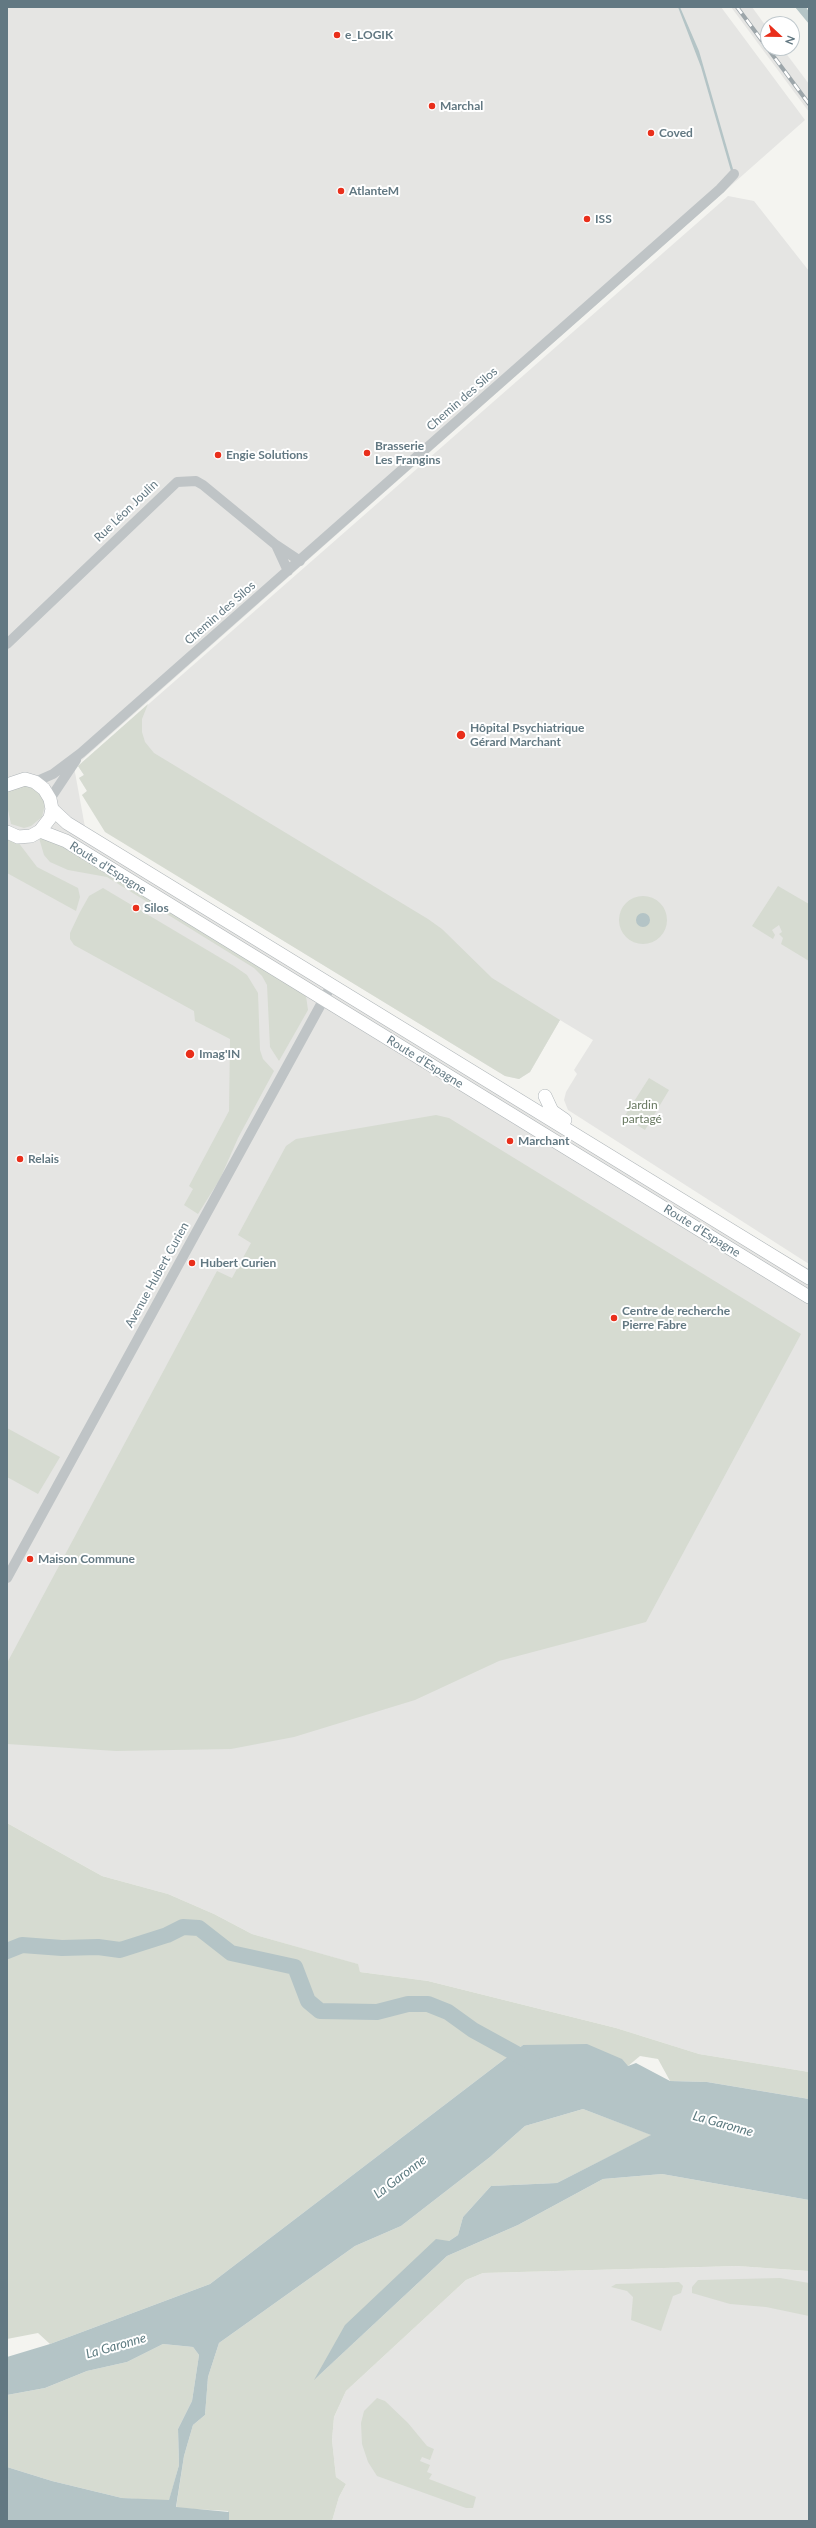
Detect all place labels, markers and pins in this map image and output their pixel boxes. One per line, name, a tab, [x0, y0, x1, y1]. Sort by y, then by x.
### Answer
place label: e_LOGIK	[345, 28, 393, 42]
marker: e_LOGIK	[332, 30, 342, 40]
place label: Marchal	[440, 99, 483, 113]
marker: Marchal	[427, 101, 437, 111]
place label: Coved	[659, 126, 693, 140]
marker: Coved	[646, 128, 656, 138]
place label: AtlanteM	[349, 184, 399, 198]
marker: AtlanteM	[336, 186, 346, 196]
place label: ISS	[595, 212, 612, 226]
marker: ISS	[582, 214, 592, 224]
place label: Brasserie Les Frangins	[375, 439, 441, 467]
place label: Engie Solutions	[226, 448, 308, 462]
marker: Brasserie Les Frangins	[362, 448, 372, 458]
marker: Engie Solutions	[213, 450, 223, 460]
place label: Hôpital Psychiatrique Gérard Marchant	[470, 721, 584, 749]
marker: Hôpital Psychiatrique Gérard Marchant	[455, 729, 467, 741]
place label: Silos	[144, 901, 169, 915]
marker: Silos	[131, 903, 141, 913]
place label: Imag'IN	[199, 1047, 240, 1061]
marker: Imag'IN	[184, 1048, 196, 1060]
place label: Marchant	[518, 1134, 569, 1148]
marker: Marchant	[505, 1136, 515, 1146]
place label: Relais	[28, 1152, 59, 1166]
marker: Relais	[15, 1154, 25, 1164]
place label: Hubert Curien	[200, 1256, 276, 1270]
marker: Hubert Curien	[187, 1258, 197, 1268]
place label: Centre de recherche Pierre Fabre	[622, 1304, 730, 1332]
marker: Centre de recherche Pierre Fabre	[609, 1313, 619, 1323]
place label: Maison Commune	[38, 1552, 135, 1566]
marker: Maison Commune	[25, 1554, 35, 1564]

